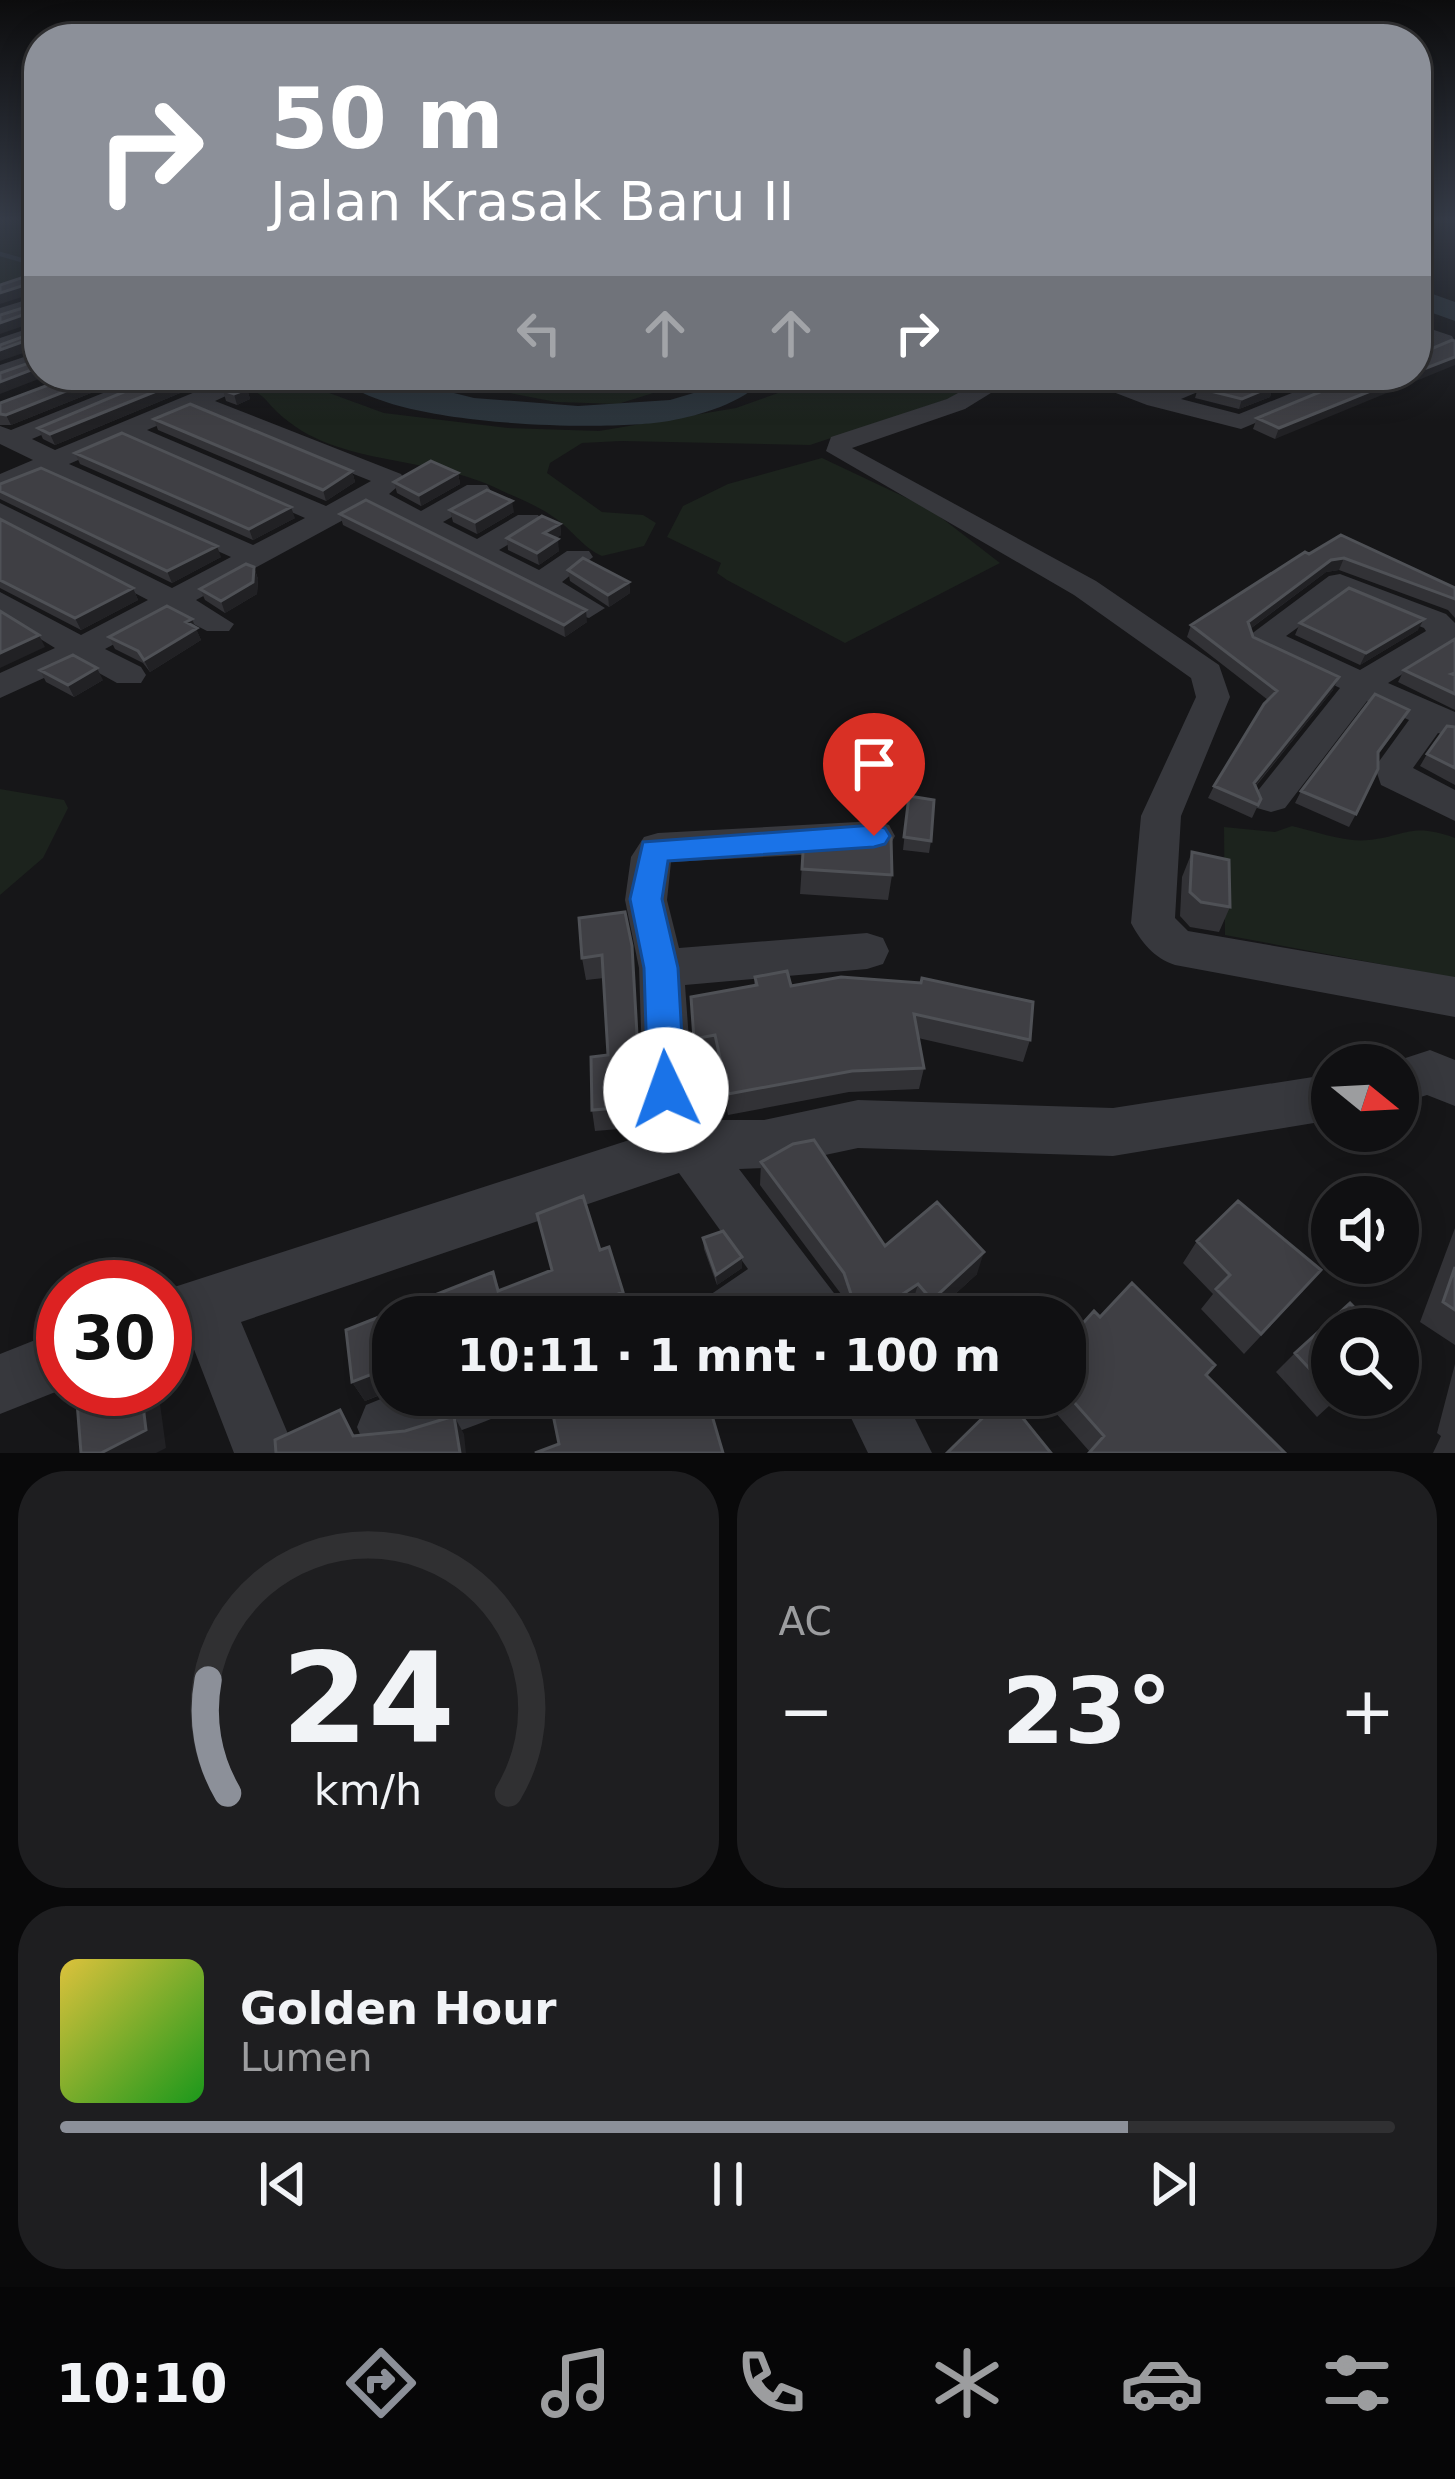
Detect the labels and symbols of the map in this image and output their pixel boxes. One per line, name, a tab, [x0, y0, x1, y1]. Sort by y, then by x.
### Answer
pin	[823, 713, 925, 836]
position arrow	[603, 1027, 729, 1153]
north arrow	[1311, 1044, 1419, 1152]
speed limit sign: 30	[36, 1260, 192, 1416]

